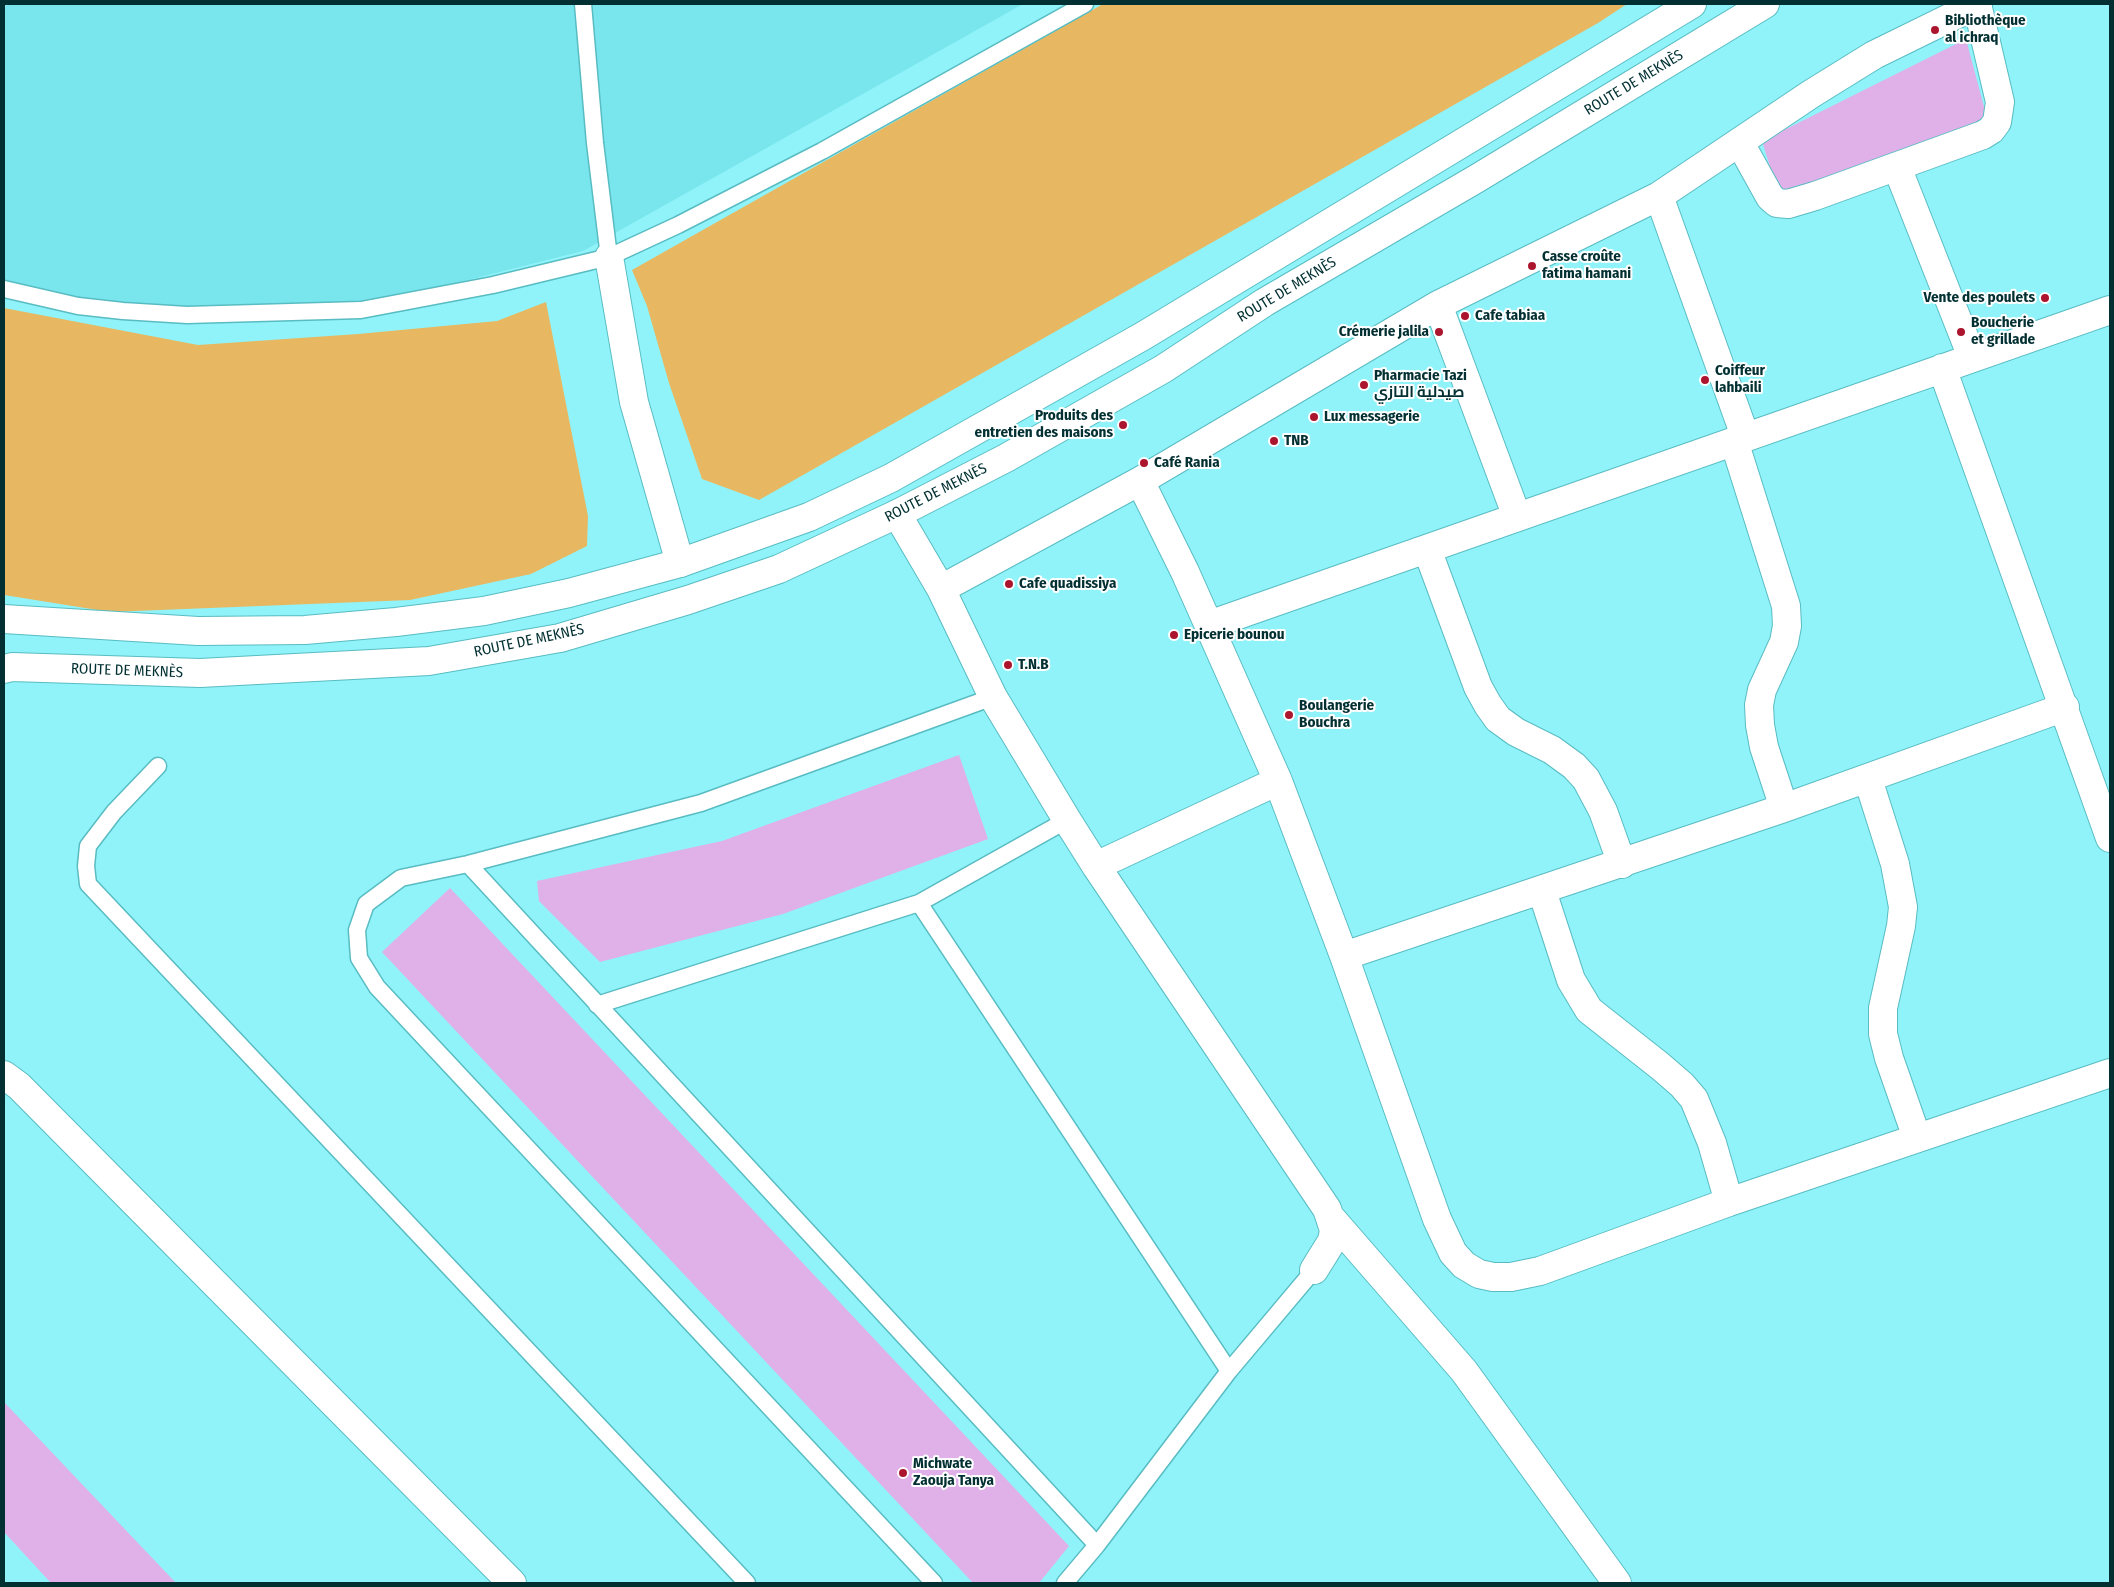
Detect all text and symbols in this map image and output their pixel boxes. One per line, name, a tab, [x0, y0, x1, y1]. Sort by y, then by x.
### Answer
place label: Bibliothèque al ichraq	[1945, 12, 2026, 47]
marker: Bibliothèque al ichraq	[1929, 24, 1941, 36]
street label: ROUTE DE MEKNÈS	[1581, 46, 1687, 120]
place label: Casse croûte fatima hamani	[1542, 248, 1631, 283]
street label: ROUTE DE MEKNÈS	[1234, 253, 1340, 327]
marker: Casse croûte fatima hamani	[1526, 260, 1538, 272]
place label: Vente des poulets	[1923, 289, 2035, 307]
marker: Vente des poulets	[2039, 292, 2051, 304]
place label: Cafe tabiaa	[1475, 307, 1545, 325]
marker: Cafe tabiaa	[1459, 310, 1471, 322]
place label: Boucherie et grillade	[1971, 314, 2035, 349]
place label: Crémerie jalila	[1339, 323, 1429, 341]
marker: Crémerie jalila	[1433, 326, 1445, 338]
marker: Boucherie et grillade	[1955, 326, 1967, 338]
place label: Coiffeur lahbaili	[1715, 362, 1765, 397]
place label: Pharmacie Tazi صيدلية التازي	[1374, 367, 1467, 402]
marker: Coiffeur lahbaili	[1699, 374, 1711, 386]
marker: Pharmacie Tazi صيدلية التازي	[1358, 379, 1370, 391]
place label: Produits des entretien des maisons	[975, 407, 1113, 442]
place label: Lux messagerie	[1324, 408, 1420, 426]
marker: Lux messagerie	[1308, 411, 1320, 423]
marker: Produits des entretien des maisons	[1117, 419, 1129, 431]
place label: TNB	[1284, 432, 1309, 450]
marker: TNB	[1268, 435, 1280, 447]
place label: Café Rania	[1154, 454, 1220, 472]
marker: Café Rania	[1138, 457, 1150, 469]
street label: ROUTE DE MEKNÈS	[882, 460, 990, 526]
place label: Cafe quadissiya	[1019, 575, 1116, 593]
marker: Cafe quadissiya	[1003, 578, 1015, 590]
street label: ROUTE DE MEKNÈS	[472, 621, 586, 661]
place label: Epicerie bounou	[1184, 626, 1285, 644]
marker: Epicerie bounou	[1168, 629, 1180, 641]
place label: T.N.B	[1018, 656, 1049, 674]
marker: T.N.B	[1002, 659, 1014, 671]
street label: ROUTE DE MEKNÈS	[71, 660, 183, 682]
place label: Boulangerie Bouchra	[1299, 697, 1374, 732]
marker: Boulangerie Bouchra	[1283, 709, 1295, 721]
place label: Michwate Zaouja Tanya	[913, 1455, 994, 1490]
marker: Michwate Zaouja Tanya	[897, 1467, 909, 1479]

